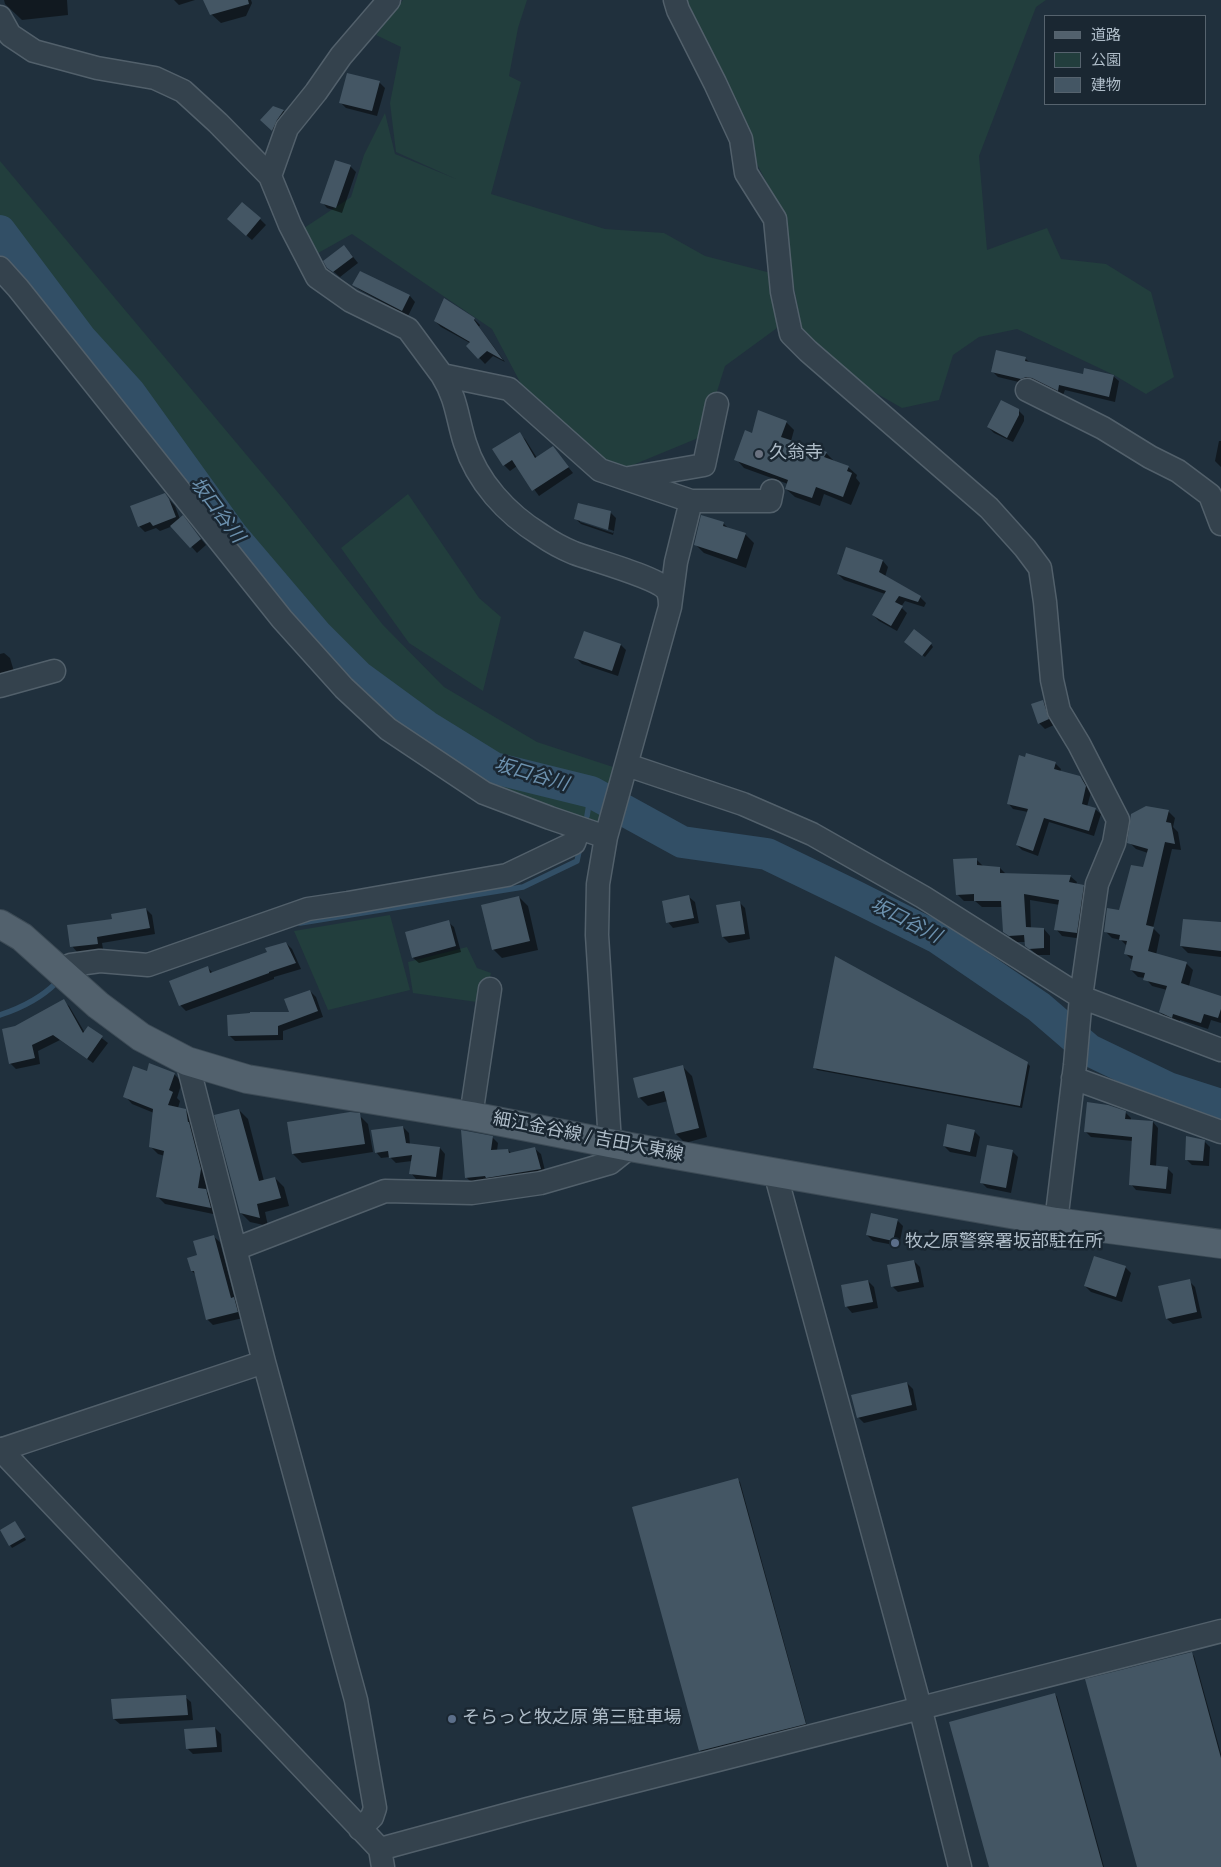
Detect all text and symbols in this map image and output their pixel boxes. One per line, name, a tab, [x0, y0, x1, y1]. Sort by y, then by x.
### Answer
legend	[1044, 15, 1206, 105]
text: 道路	[1091, 25, 1121, 46]
text: 公園	[1091, 50, 1121, 71]
text: 建物	[1091, 75, 1121, 96]
place label: 久翁寺	[769, 443, 823, 465]
marker: 久翁寺	[753, 448, 765, 460]
water label: 坂口谷川	[184, 474, 248, 548]
water label: 坂口谷川	[491, 755, 571, 797]
water label: 坂口谷川	[866, 895, 944, 949]
street label: 細江金谷線 / 吉田大東線	[491, 1109, 685, 1167]
place label: 牧之原警察署坂部駐在所	[905, 1232, 1103, 1254]
marker: 牧之原警察署坂部駐在所	[889, 1237, 901, 1249]
place label: そらっと牧之原 第三駐車場	[462, 1708, 682, 1730]
marker: そらっと牧之原 第三駐車場	[446, 1713, 458, 1725]

